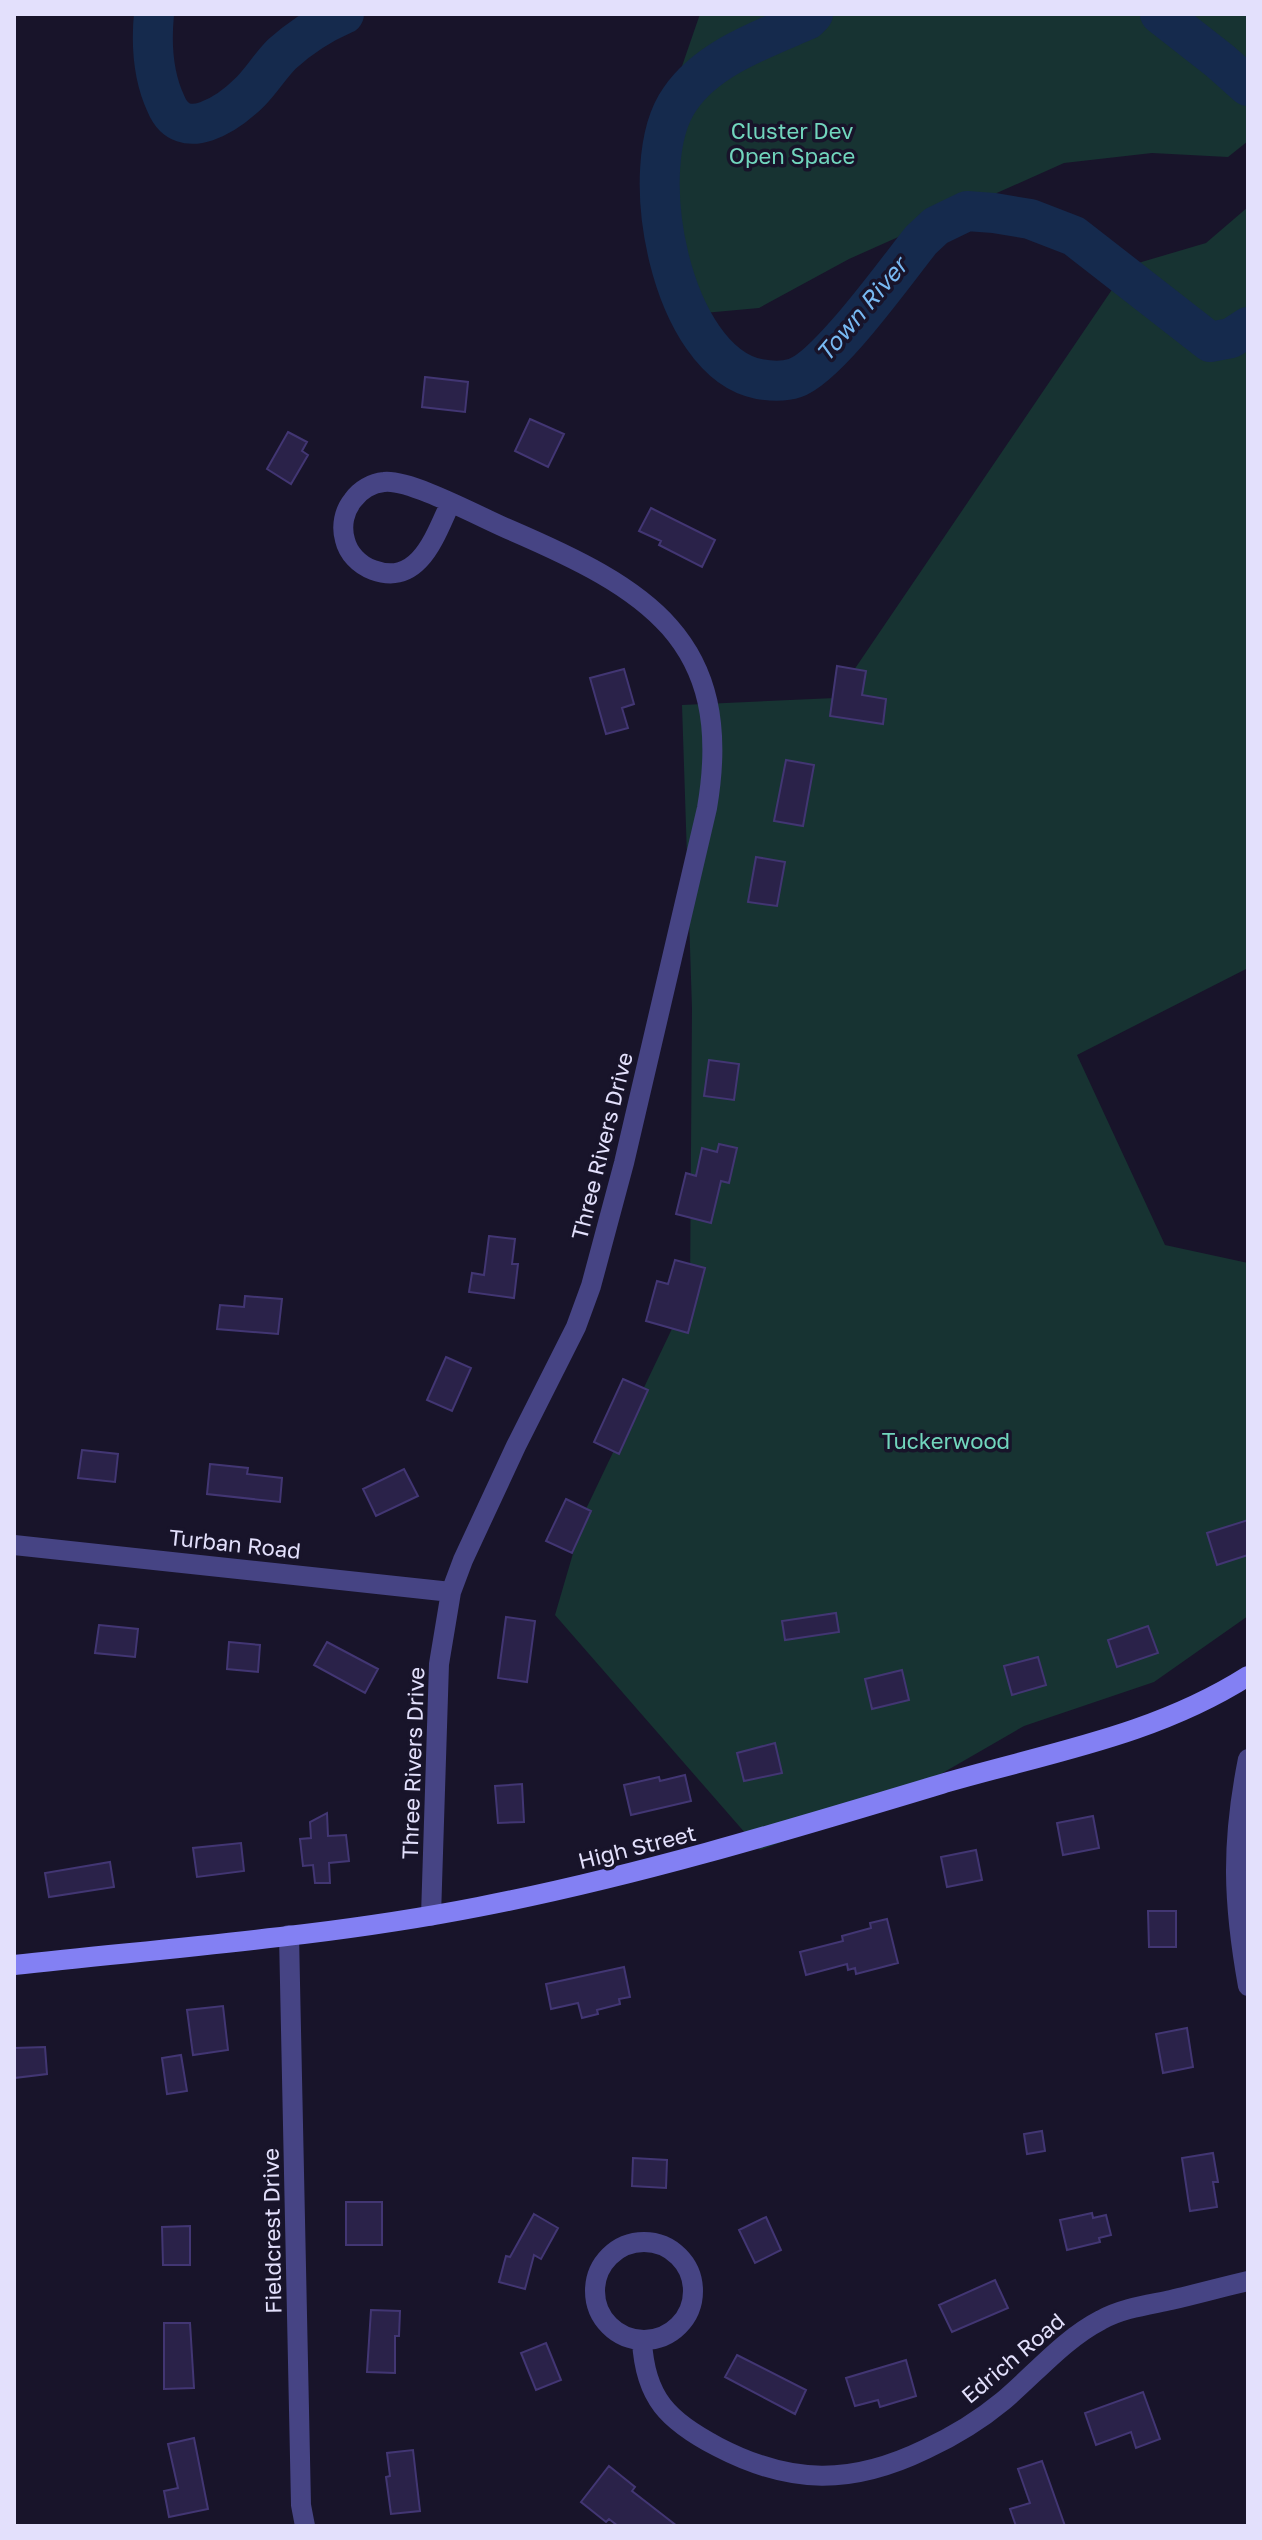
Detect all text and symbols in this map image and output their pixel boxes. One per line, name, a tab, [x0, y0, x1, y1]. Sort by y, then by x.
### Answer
park label: Cluster Dev Open Space	[729, 117, 855, 169]
water label: Town River	[809, 249, 915, 367]
street label: Three Rivers Drive	[565, 1049, 638, 1242]
park label: Tuckerwood	[882, 1427, 1010, 1454]
street label: Turban Road	[168, 1523, 302, 1564]
street label: Three Rivers Drive	[396, 1666, 429, 1860]
street label: High Street	[575, 1819, 699, 1874]
street label: Fieldcrest Drive	[257, 2148, 286, 2314]
street label: Edrich Road	[956, 2307, 1070, 2408]

